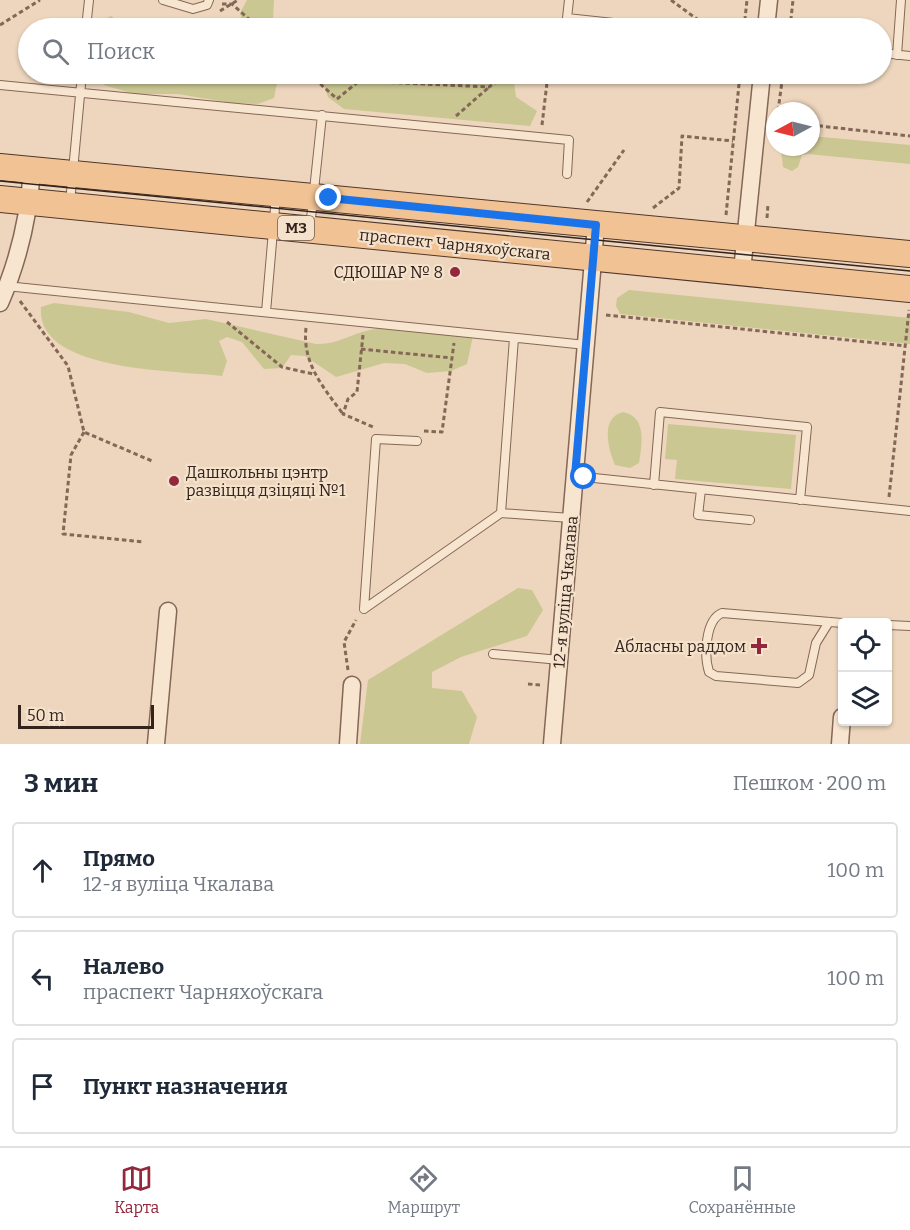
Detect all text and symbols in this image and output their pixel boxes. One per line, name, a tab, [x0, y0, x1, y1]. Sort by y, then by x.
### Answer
search box	[18, 18, 892, 84]
icon: search	[39, 35, 72, 68]
text: Поиск	[87, 38, 155, 65]
north arrow	[766, 102, 820, 156]
route end	[315, 184, 341, 210]
road number: М3	[278, 216, 314, 240]
street label: праспект Чарняхоўскага	[358, 225, 552, 264]
place label: СДЮШАР № 8	[334, 263, 443, 282]
marker: СДЮШАР № 8	[448, 265, 462, 279]
place label: Дашкольны цэнтр развіцця дзіцяці №1	[186, 463, 346, 500]
route start	[570, 463, 596, 489]
marker: Дашкольны цэнтр развіцця дзіцяці №1	[167, 474, 181, 488]
street label: 12-я вуліца Чкалава	[549, 515, 582, 669]
map controls	[838, 618, 892, 726]
button: locate	[838, 618, 892, 672]
place label: Абласны раддом	[614, 637, 746, 656]
marker: Абласны раддом	[750, 637, 768, 655]
button: layers	[838, 672, 892, 726]
scale bar	[18, 702, 154, 730]
text: 50 m	[27, 706, 64, 725]
text: 3 мин	[24, 768, 98, 799]
text: Пешком · 200 m	[733, 771, 886, 795]
text: Прямо	[83, 845, 155, 872]
icon: ahead	[26, 854, 59, 887]
text: 100 m	[827, 858, 884, 882]
text: 12-я вуліца Чкалава	[83, 872, 274, 896]
text: Налево	[83, 953, 164, 980]
icon: left	[26, 962, 59, 995]
text: 100 m	[827, 966, 884, 990]
text: праспект Чарняхоўскага	[83, 980, 323, 1004]
icon: arrive	[26, 1070, 59, 1103]
text: Пункт назначения	[83, 1073, 288, 1100]
tab: Карта	[114, 1162, 159, 1217]
tab: Маршрут	[388, 1162, 460, 1217]
tab: Сохранённые	[688, 1162, 796, 1217]

